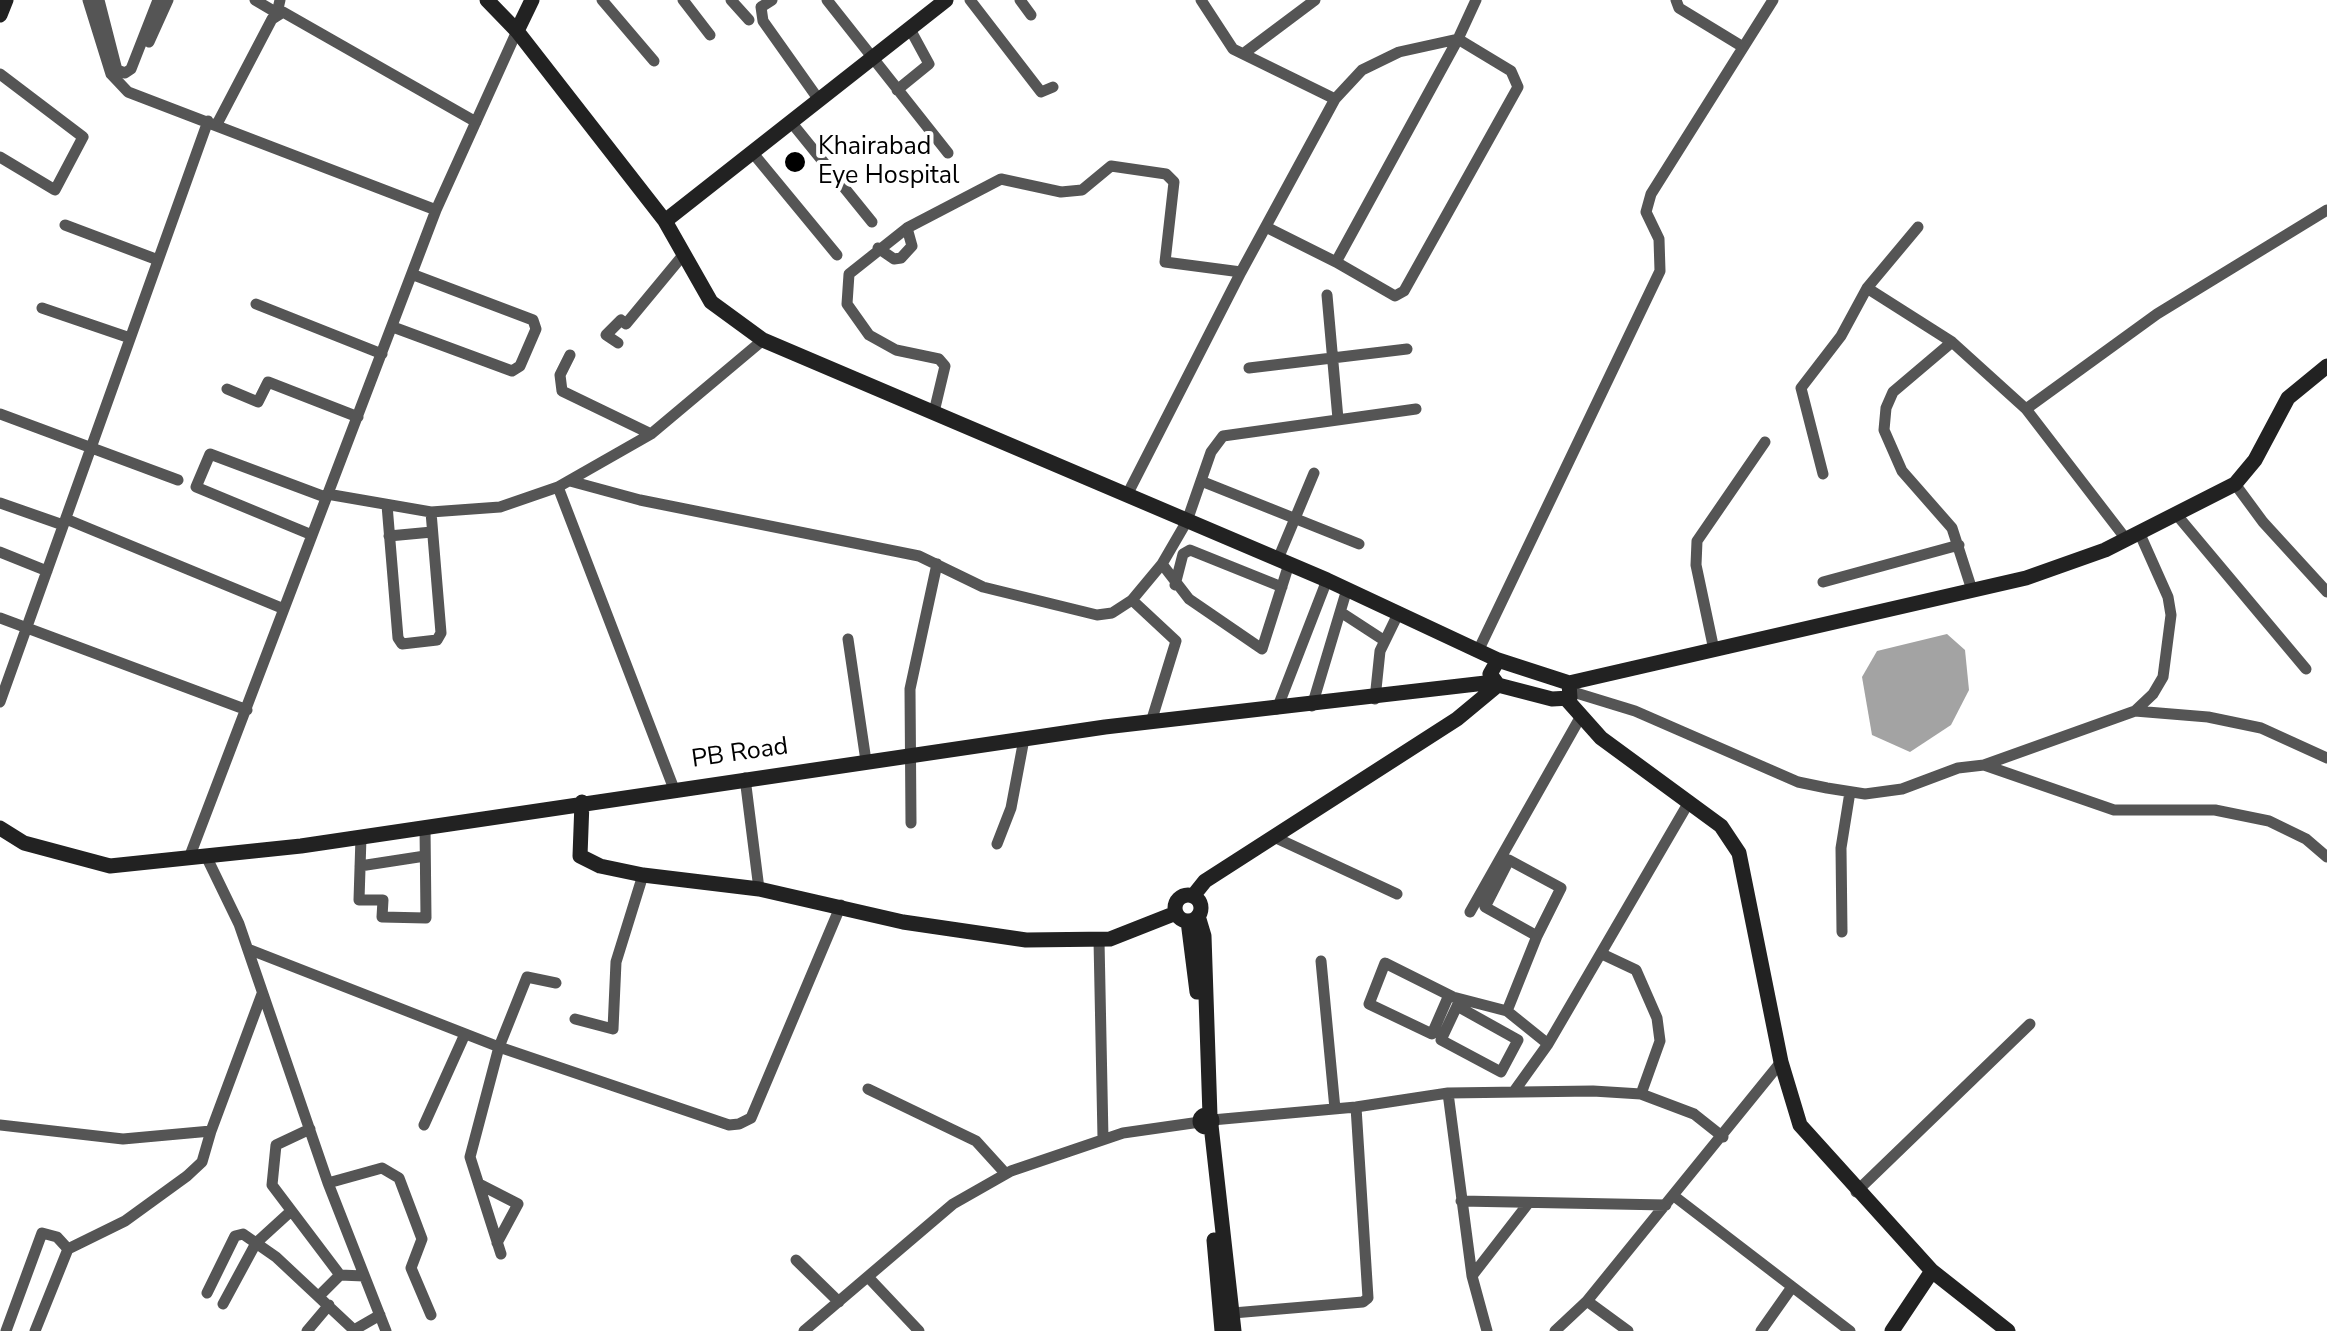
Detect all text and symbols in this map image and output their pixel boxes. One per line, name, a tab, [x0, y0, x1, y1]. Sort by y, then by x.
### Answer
place label: Khairabad Eye Hospital	[818, 133, 959, 192]
marker: Khairabad Eye Hospital	[782, 149, 808, 175]
street label: PB Road	[690, 732, 790, 776]

